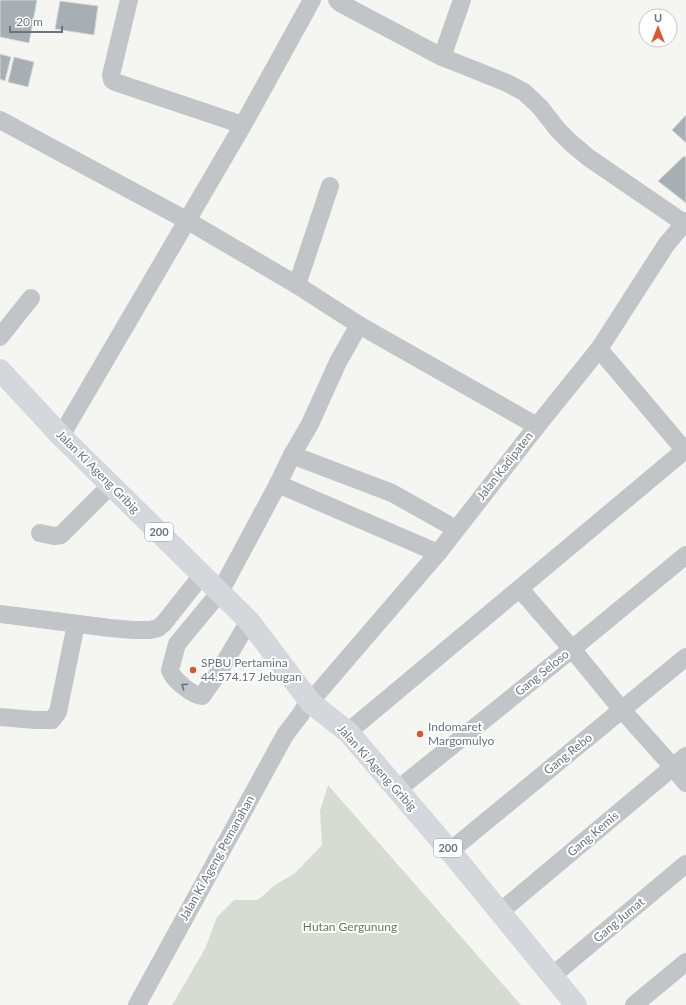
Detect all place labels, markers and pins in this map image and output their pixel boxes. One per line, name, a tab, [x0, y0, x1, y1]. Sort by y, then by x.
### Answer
place label: SPBU Pertamina 44.574.17 Jebugan	[201, 655, 302, 684]
marker: SPBU Pertamina 44.574.17 Jebugan	[188, 665, 198, 675]
place label: Indomaret Margomulyo	[428, 719, 495, 748]
marker: Indomaret Margomulyo	[415, 729, 425, 739]

